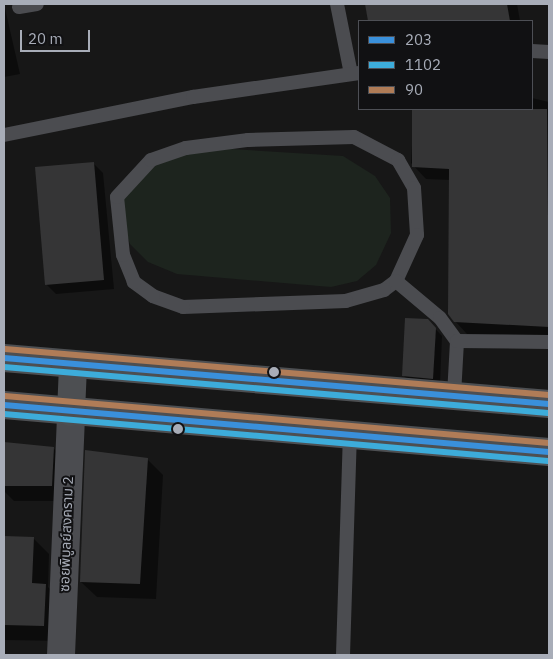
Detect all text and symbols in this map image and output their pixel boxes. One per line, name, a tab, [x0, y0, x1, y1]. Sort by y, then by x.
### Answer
scale bar	[22, 20, 92, 52]
legend	[358, 20, 533, 110]
text: 20 m	[28, 29, 63, 48]
text: 203	[405, 30, 432, 49]
text: 1102	[405, 55, 441, 74]
text: 90	[405, 80, 423, 99]
unlabelled marker	[269, 367, 279, 377]
unlabelled marker	[173, 424, 183, 434]
street label: ซอยพิบูลย์สงคราม 2	[56, 476, 76, 592]

